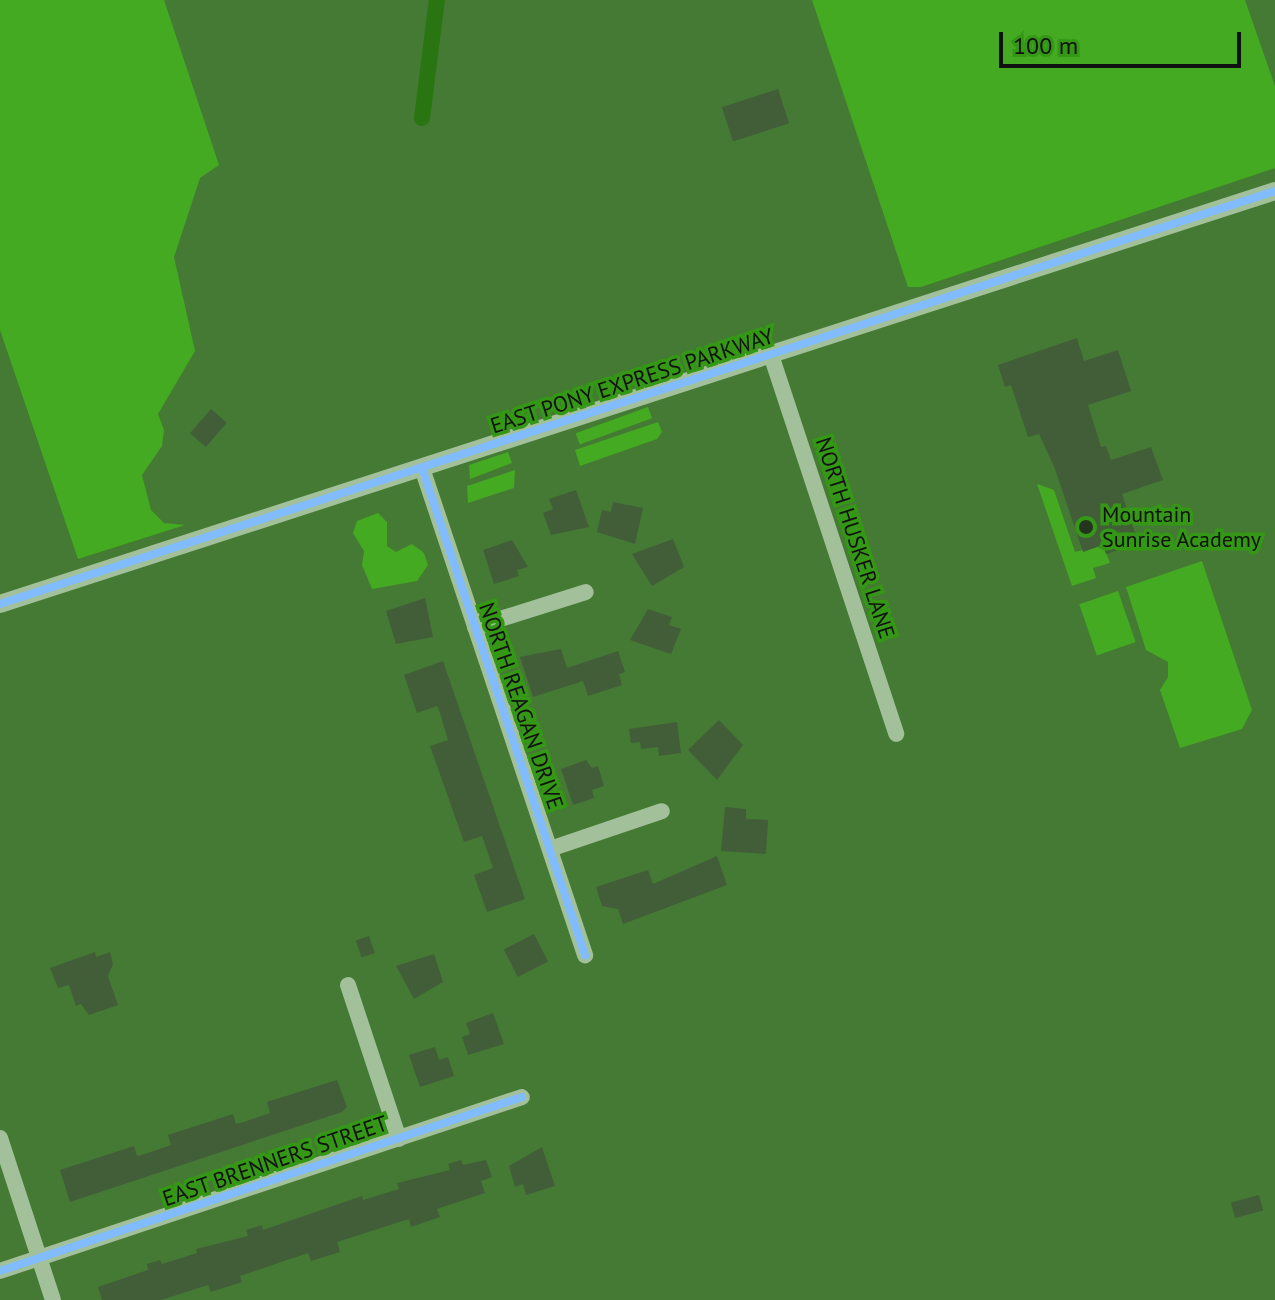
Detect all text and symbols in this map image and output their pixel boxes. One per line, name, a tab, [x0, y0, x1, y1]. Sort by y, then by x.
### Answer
scale bar	[1003, 16, 1245, 66]
text: 100 m	[1013, 30, 1078, 61]
street label: EAST PONY EXPRESS PARKWAY	[486, 322, 778, 440]
street label: NORTH HUSKER LANE	[810, 434, 900, 642]
place label: Mountain Sunrise Academy	[1102, 501, 1262, 552]
marker: Mountain Sunrise Academy	[1077, 518, 1095, 536]
street label: NORTH REAGAN DRIVE	[473, 599, 569, 813]
street label: EAST BRENNERS STREET	[159, 1110, 391, 1212]

